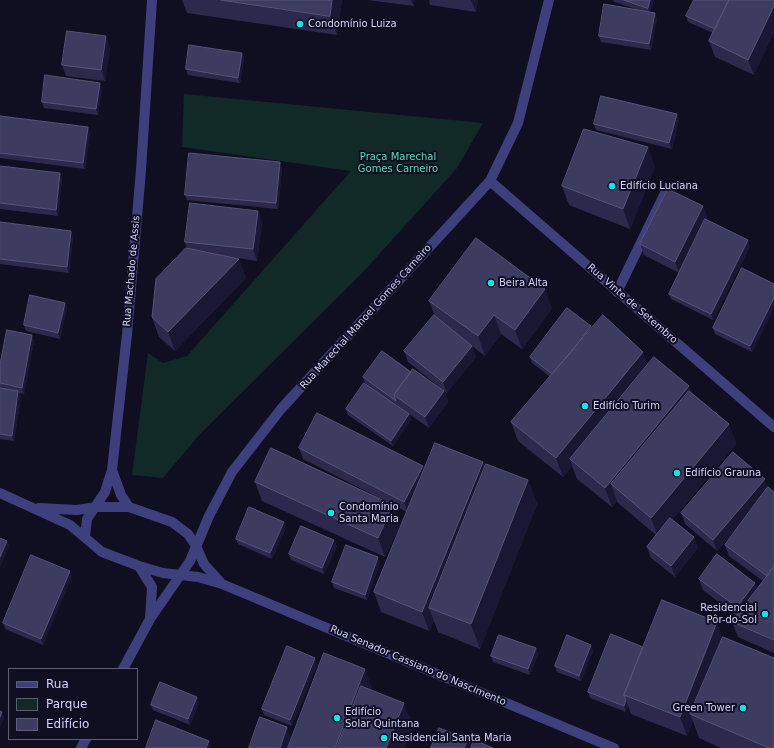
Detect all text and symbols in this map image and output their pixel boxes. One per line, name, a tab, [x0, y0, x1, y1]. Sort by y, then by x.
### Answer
place label: Condomínio Luiza	[308, 18, 397, 30]
marker: Condomínio Luiza	[295, 19, 305, 29]
park label: Praça Marechal Gomes Carneiro	[358, 151, 438, 174]
place label: Edifício Luciana	[620, 180, 698, 192]
marker: Edifício Luciana	[607, 181, 617, 191]
street label: Rua Machado de Assis	[121, 215, 143, 327]
street label: Rua Marechal Manoel Gomes Carneiro	[298, 242, 434, 392]
street label: Rua Vinte de Setembro	[584, 262, 680, 346]
place label: Beira Alta	[499, 277, 548, 289]
marker: Beira Alta	[486, 278, 496, 288]
place label: Edifício Turim	[593, 400, 660, 412]
marker: Edifício Turim	[580, 401, 590, 411]
place label: Edifício Grauna	[685, 467, 761, 479]
marker: Edifício Grauna	[672, 468, 682, 478]
place label: Condomínio Santa Maria	[339, 501, 399, 524]
marker: Condomínio Santa Maria	[326, 508, 336, 518]
place label: Residencial Pôr-do-Sol	[700, 602, 757, 626]
marker: Residencial Pôr-do-Sol	[760, 609, 770, 619]
street label: Rua Senador Cassiano do Nascimento	[328, 623, 508, 709]
legend	[8, 668, 138, 740]
text: Rua	[46, 677, 69, 691]
text: Parque	[46, 697, 87, 711]
place label: Green Tower	[673, 702, 735, 714]
marker: Green Tower	[738, 703, 748, 713]
place label: Edifício Solar Quintana	[345, 706, 420, 730]
marker: Edifício Solar Quintana	[332, 713, 342, 723]
text: Edifício	[46, 717, 89, 731]
place label: Residencial Santa Maria	[392, 732, 512, 744]
marker: Residencial Santa Maria	[379, 733, 389, 743]

